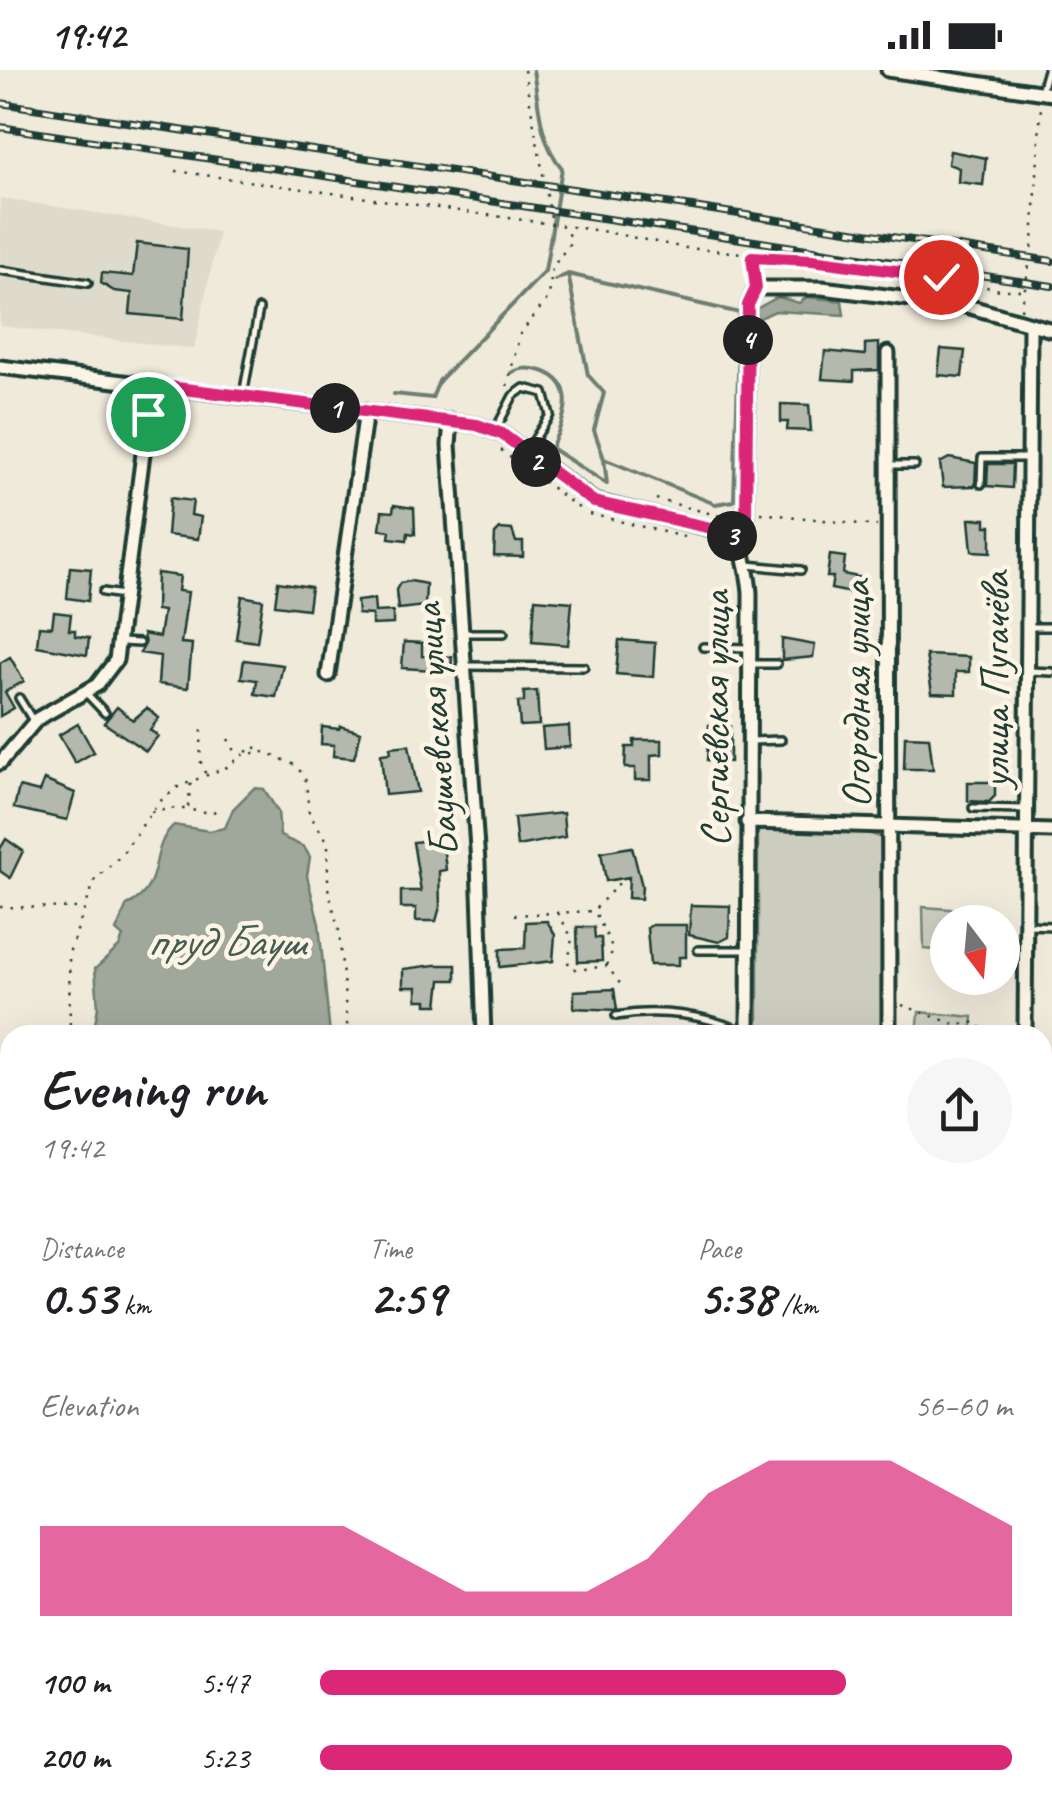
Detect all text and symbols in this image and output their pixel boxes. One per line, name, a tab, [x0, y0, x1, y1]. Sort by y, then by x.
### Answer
text: 19:42	[50, 12, 125, 59]
pin	[899, 235, 984, 320]
icon: check	[914, 250, 969, 305]
pin: 4	[723, 315, 773, 365]
text: 4	[742, 322, 754, 357]
pin	[106, 372, 191, 457]
pin: 1	[310, 383, 360, 433]
icon: arrive	[121, 387, 176, 442]
text: 1	[329, 390, 341, 425]
pin: 2	[511, 437, 561, 487]
text: 2	[530, 444, 542, 479]
pin: 3	[707, 511, 757, 561]
text: 3	[726, 518, 738, 553]
street label: улица Пугачёва	[969, 569, 1022, 791]
street label: Огородная улица	[830, 577, 883, 808]
street label: Сергиевская улица	[689, 588, 742, 847]
street label: Баушевская улица	[401, 599, 471, 858]
north arrow	[930, 905, 1020, 995]
map controls	[930, 905, 1020, 995]
water label: пруд Бауш	[147, 913, 309, 970]
text: Evening run	[40, 1054, 265, 1124]
button: share	[907, 1058, 1012, 1163]
text: 19:42	[40, 1127, 104, 1168]
text: Distance	[40, 1231, 124, 1266]
text: Time	[369, 1231, 412, 1266]
text: Pace	[698, 1231, 741, 1266]
text: 0.53	[40, 1266, 117, 1329]
text: 2:59	[369, 1266, 445, 1329]
text: 5:38	[698, 1266, 775, 1329]
text: km	[117, 1287, 151, 1322]
text: /km	[775, 1287, 818, 1322]
text: Elevation	[40, 1385, 138, 1426]
text: 56–60 m	[914, 1385, 1012, 1426]
text: 100 m	[40, 1662, 109, 1703]
text: 5:47	[200, 1662, 250, 1703]
text: 200 m	[40, 1737, 109, 1778]
text: 5:23	[200, 1737, 250, 1778]

